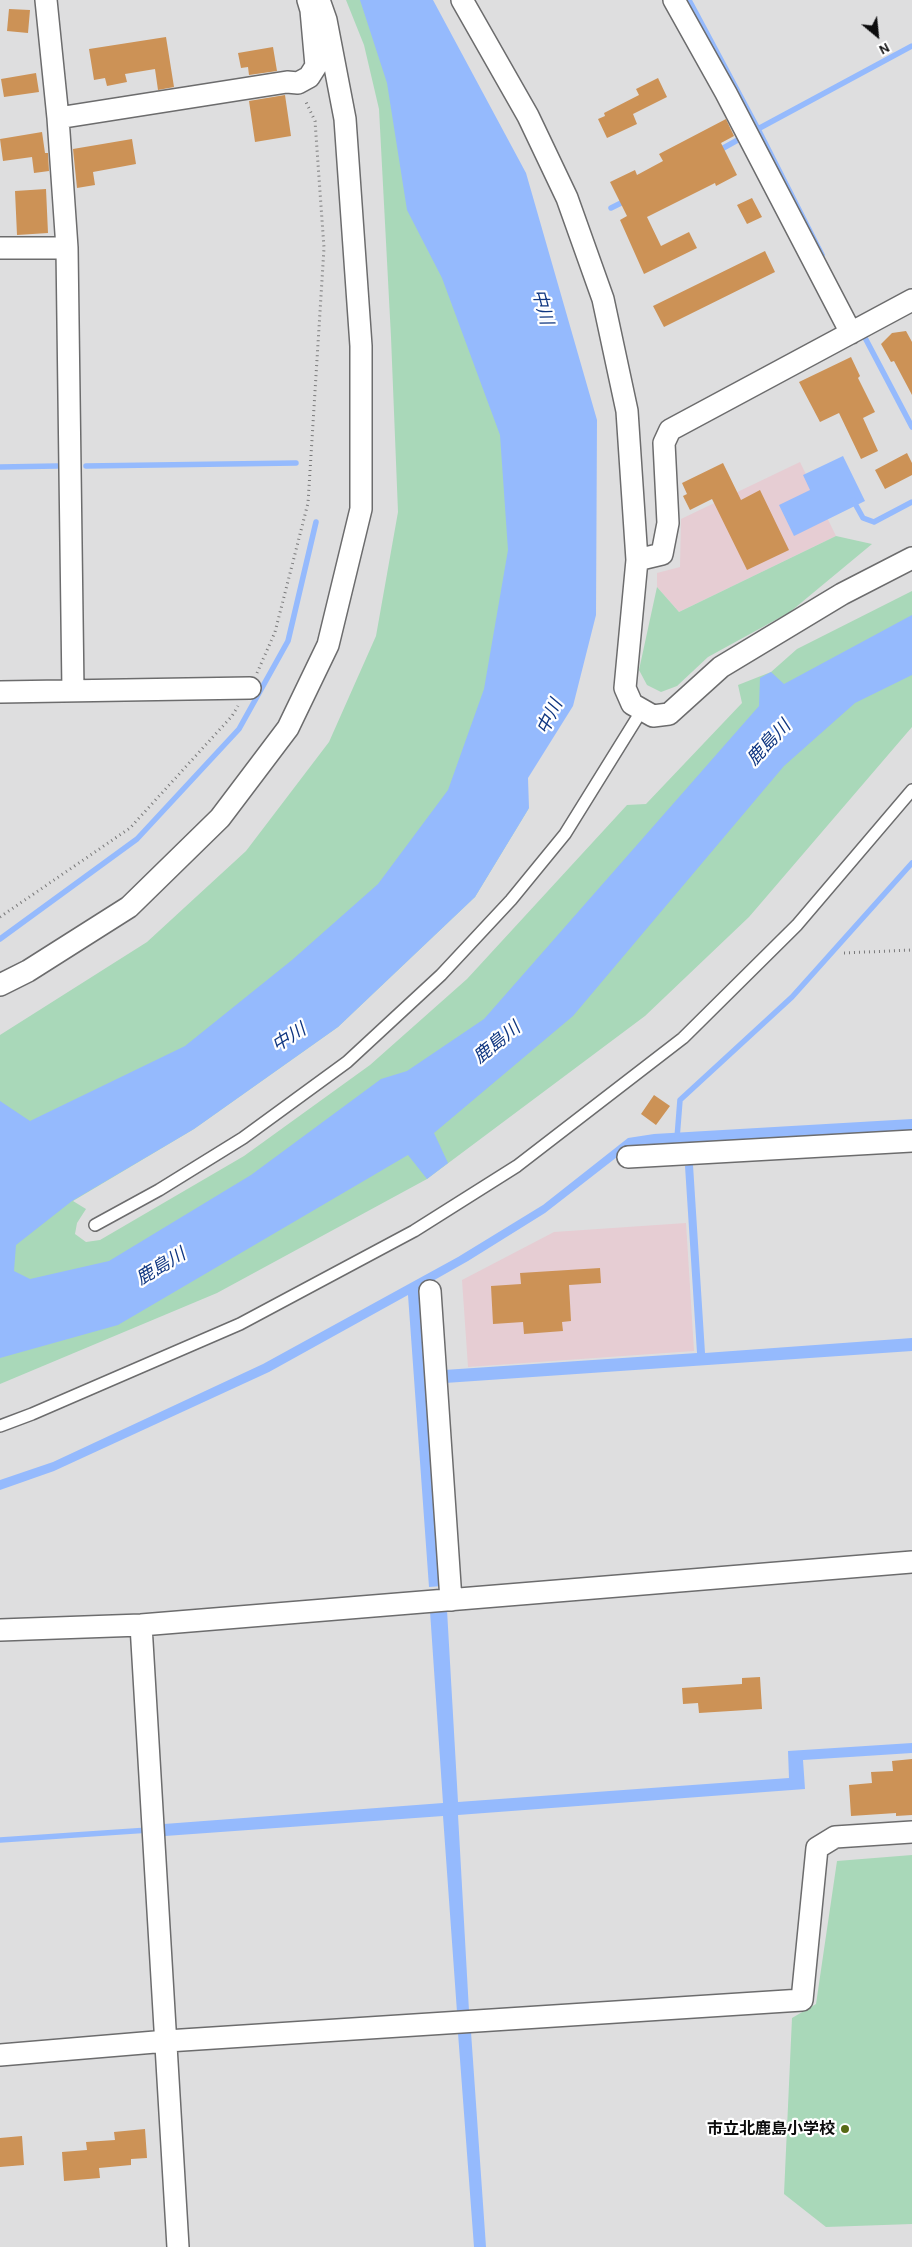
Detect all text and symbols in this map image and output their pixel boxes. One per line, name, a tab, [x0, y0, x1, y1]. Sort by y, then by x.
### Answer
north arrow	[852, 10, 902, 60]
text: N	[876, 39, 893, 59]
water label: 中川	[527, 287, 557, 327]
water label: 中川	[532, 696, 568, 738]
water label: 鹿島川	[743, 716, 795, 770]
water label: 鹿島川	[469, 1018, 525, 1068]
water label: 中川	[268, 1019, 310, 1057]
water label: 鹿島川	[132, 1244, 190, 1290]
place label: 市立北鹿島小学校	[707, 2119, 835, 2139]
marker: 市立北鹿島小学校	[839, 2123, 851, 2135]

